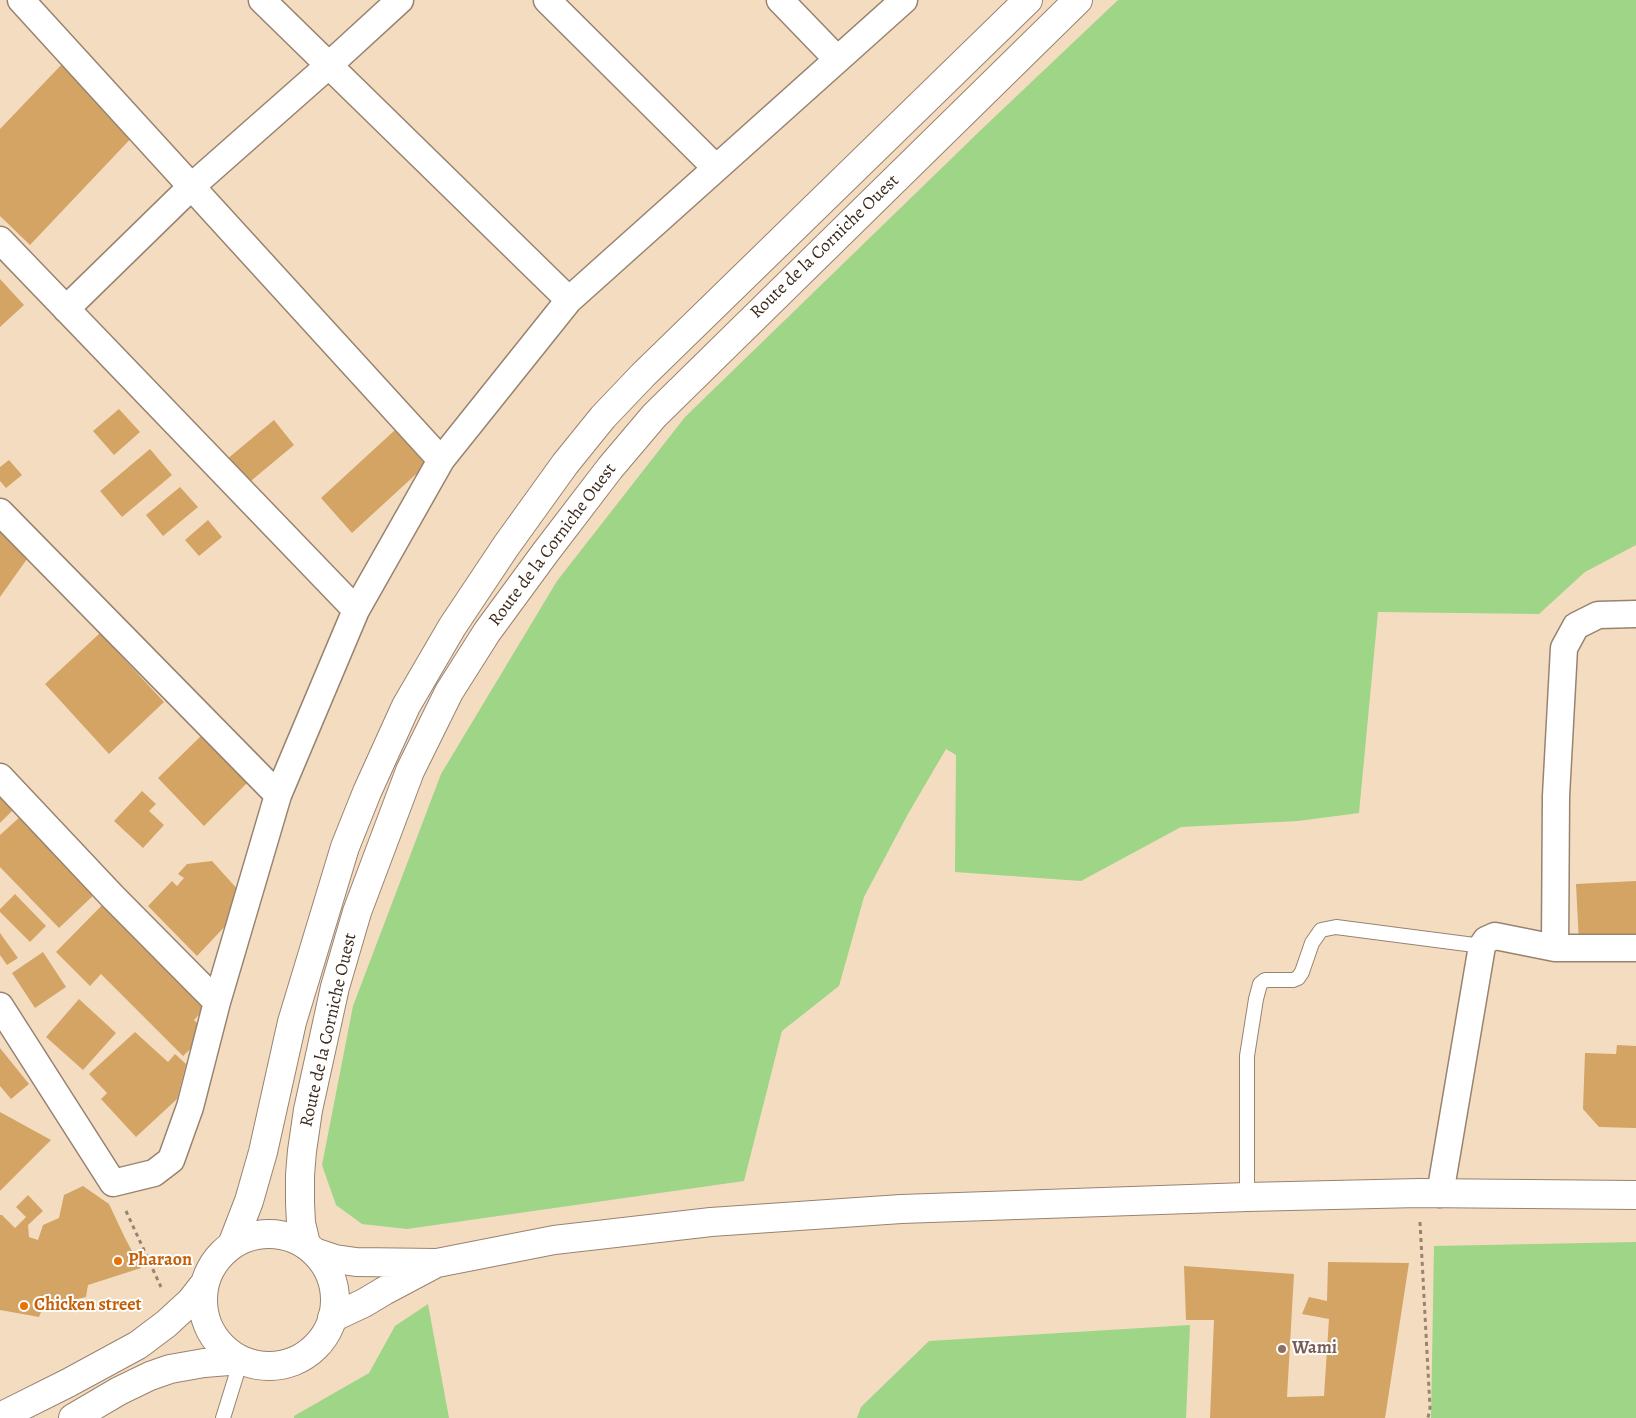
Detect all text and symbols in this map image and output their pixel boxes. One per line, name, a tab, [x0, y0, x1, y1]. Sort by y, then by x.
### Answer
street label: Route de la Corniche Ouest	[746, 170, 904, 324]
street label: Route de la Corniche Ouest	[485, 459, 621, 631]
street label: Route de la Corniche Ouest	[296, 931, 362, 1129]
place label: Pharaon	[128, 1250, 192, 1272]
marker: Pharaon	[112, 1255, 124, 1267]
place label: Chicken street	[34, 1295, 142, 1317]
marker: Chicken street	[18, 1300, 30, 1312]
place label: Wami	[1292, 1338, 1337, 1360]
marker: Wami	[1276, 1343, 1288, 1355]

